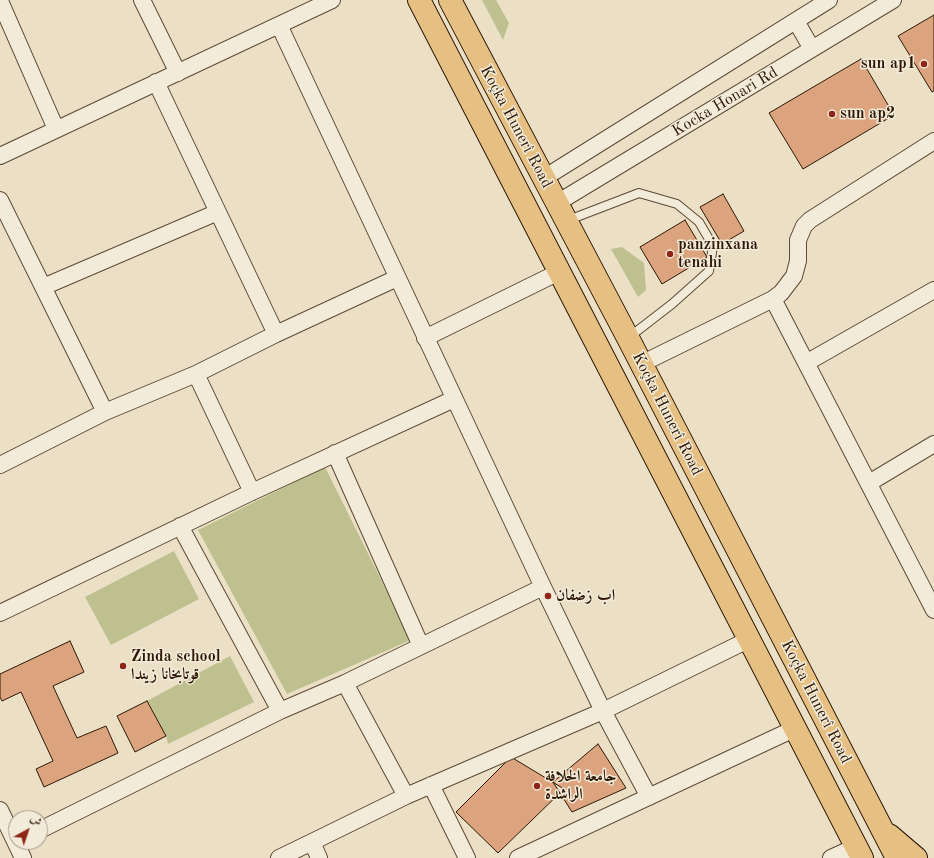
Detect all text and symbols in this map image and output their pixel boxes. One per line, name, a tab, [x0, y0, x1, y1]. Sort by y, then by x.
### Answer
place label: sun ap1	[861, 54, 916, 74]
marker: sun ap1	[919, 59, 929, 69]
street label: Koçka Hunerî Road	[476, 62, 556, 192]
street label: Kocka Honari Rd	[669, 63, 781, 141]
place label: sun ap2	[840, 104, 895, 124]
marker: sun ap2	[827, 109, 837, 119]
place label: panzinxana tenahi	[678, 235, 758, 273]
marker: panzinxana tenahi	[665, 249, 675, 259]
street label: Koçka Hunerî Road	[628, 349, 706, 479]
place label: اب زضفان	[556, 586, 615, 606]
marker: اب زضفان	[543, 591, 553, 601]
street label: Koçka Hunerî Road	[777, 637, 855, 767]
place label: Zinda school قوتابخانا زیندا	[131, 647, 221, 685]
marker: Zinda school قوتابخانا زیندا	[118, 661, 128, 671]
place label: جامعة الخلافة الراشدة	[545, 767, 616, 805]
marker: جامعة الخلافة الراشدة	[532, 781, 542, 791]
north arrow	[8, 810, 48, 850]
text: ش	[28, 813, 43, 829]

